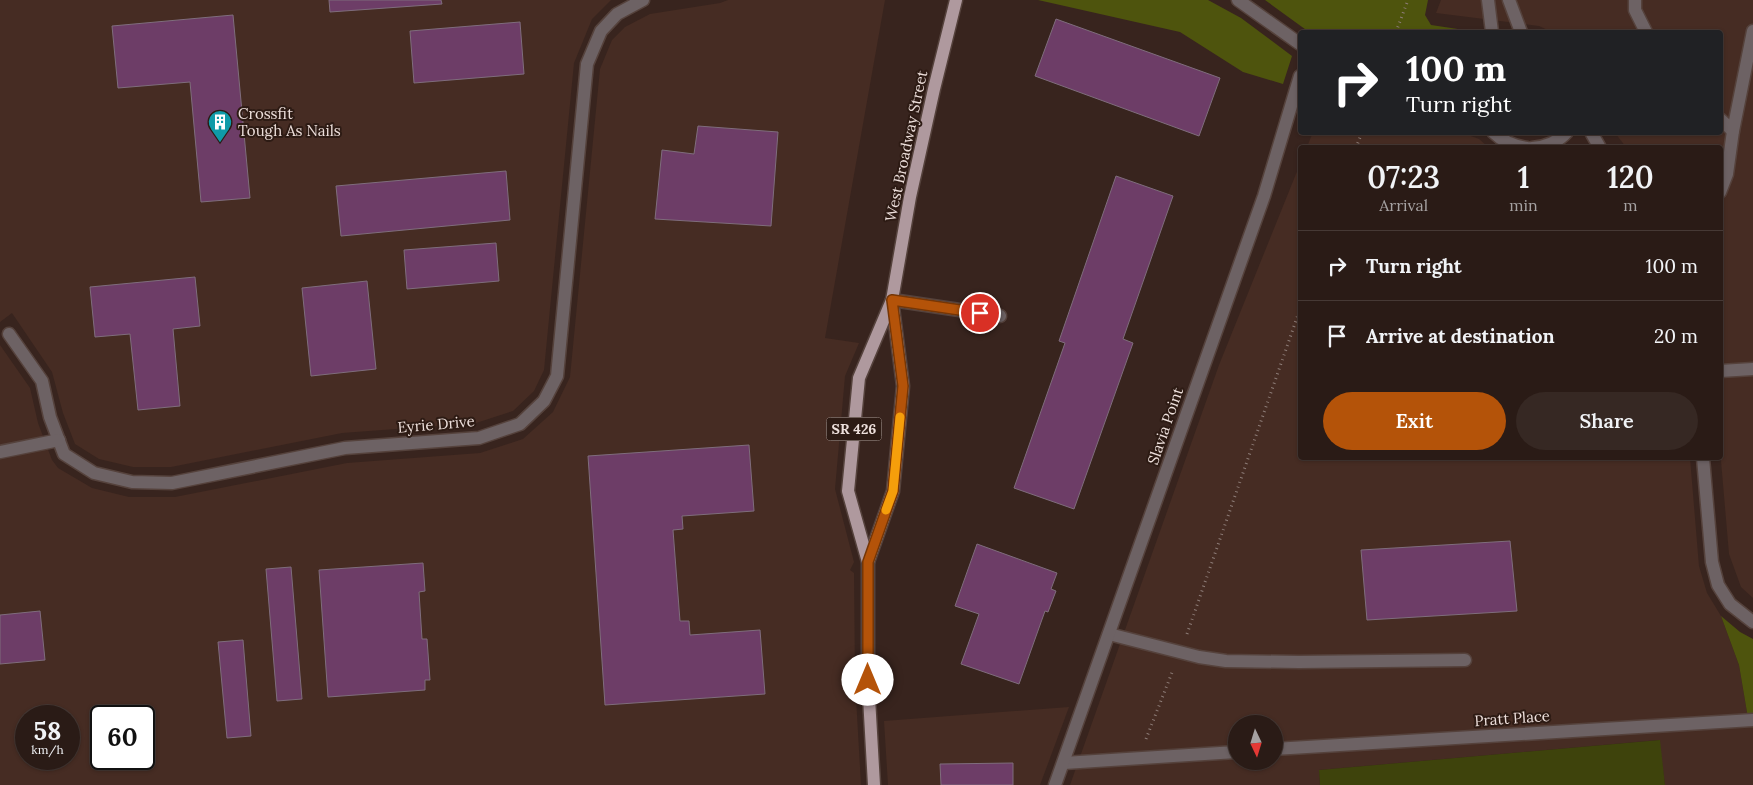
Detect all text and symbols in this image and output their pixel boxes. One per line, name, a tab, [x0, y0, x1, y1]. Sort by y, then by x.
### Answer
text: 100 m	[1406, 46, 1506, 91]
icon: right	[1323, 50, 1388, 115]
street label: West Broadway Street	[881, 69, 931, 223]
text: Turn right	[1406, 90, 1511, 118]
place label: Crossfit Tough As Nails	[238, 104, 341, 140]
building icon: Crossfit Tough As Nails	[207, 109, 233, 143]
text: 07:23	[1367, 158, 1440, 196]
text: 1	[1518, 158, 1529, 196]
text: 120	[1607, 158, 1654, 196]
text: Arrival	[1379, 195, 1428, 215]
text: min	[1509, 195, 1538, 215]
text: m	[1623, 195, 1638, 215]
icon: right	[1323, 252, 1351, 280]
text: Turn right	[1366, 254, 1462, 278]
text: 100 m	[1646, 254, 1698, 278]
pin	[959, 292, 1001, 334]
icon: arrive	[966, 299, 994, 327]
icon: arrive	[1323, 322, 1351, 350]
text: Arrive at destination	[1366, 324, 1555, 348]
text: 20 m	[1654, 324, 1698, 348]
street label: Slavia Point	[1143, 385, 1187, 467]
button: Exit	[1323, 392, 1506, 450]
button: Share	[1516, 392, 1698, 450]
street label: Eyrie Drive	[397, 411, 475, 437]
road number: SR 426	[826, 418, 882, 440]
position arrow	[841, 653, 893, 705]
speed limit sign: 60	[90, 705, 155, 770]
street label: Pratt Place	[1474, 706, 1550, 730]
text: 58	[34, 715, 61, 747]
north arrow	[1228, 715, 1282, 770]
map controls	[1228, 715, 1283, 770]
text: km/h	[31, 742, 64, 757]

